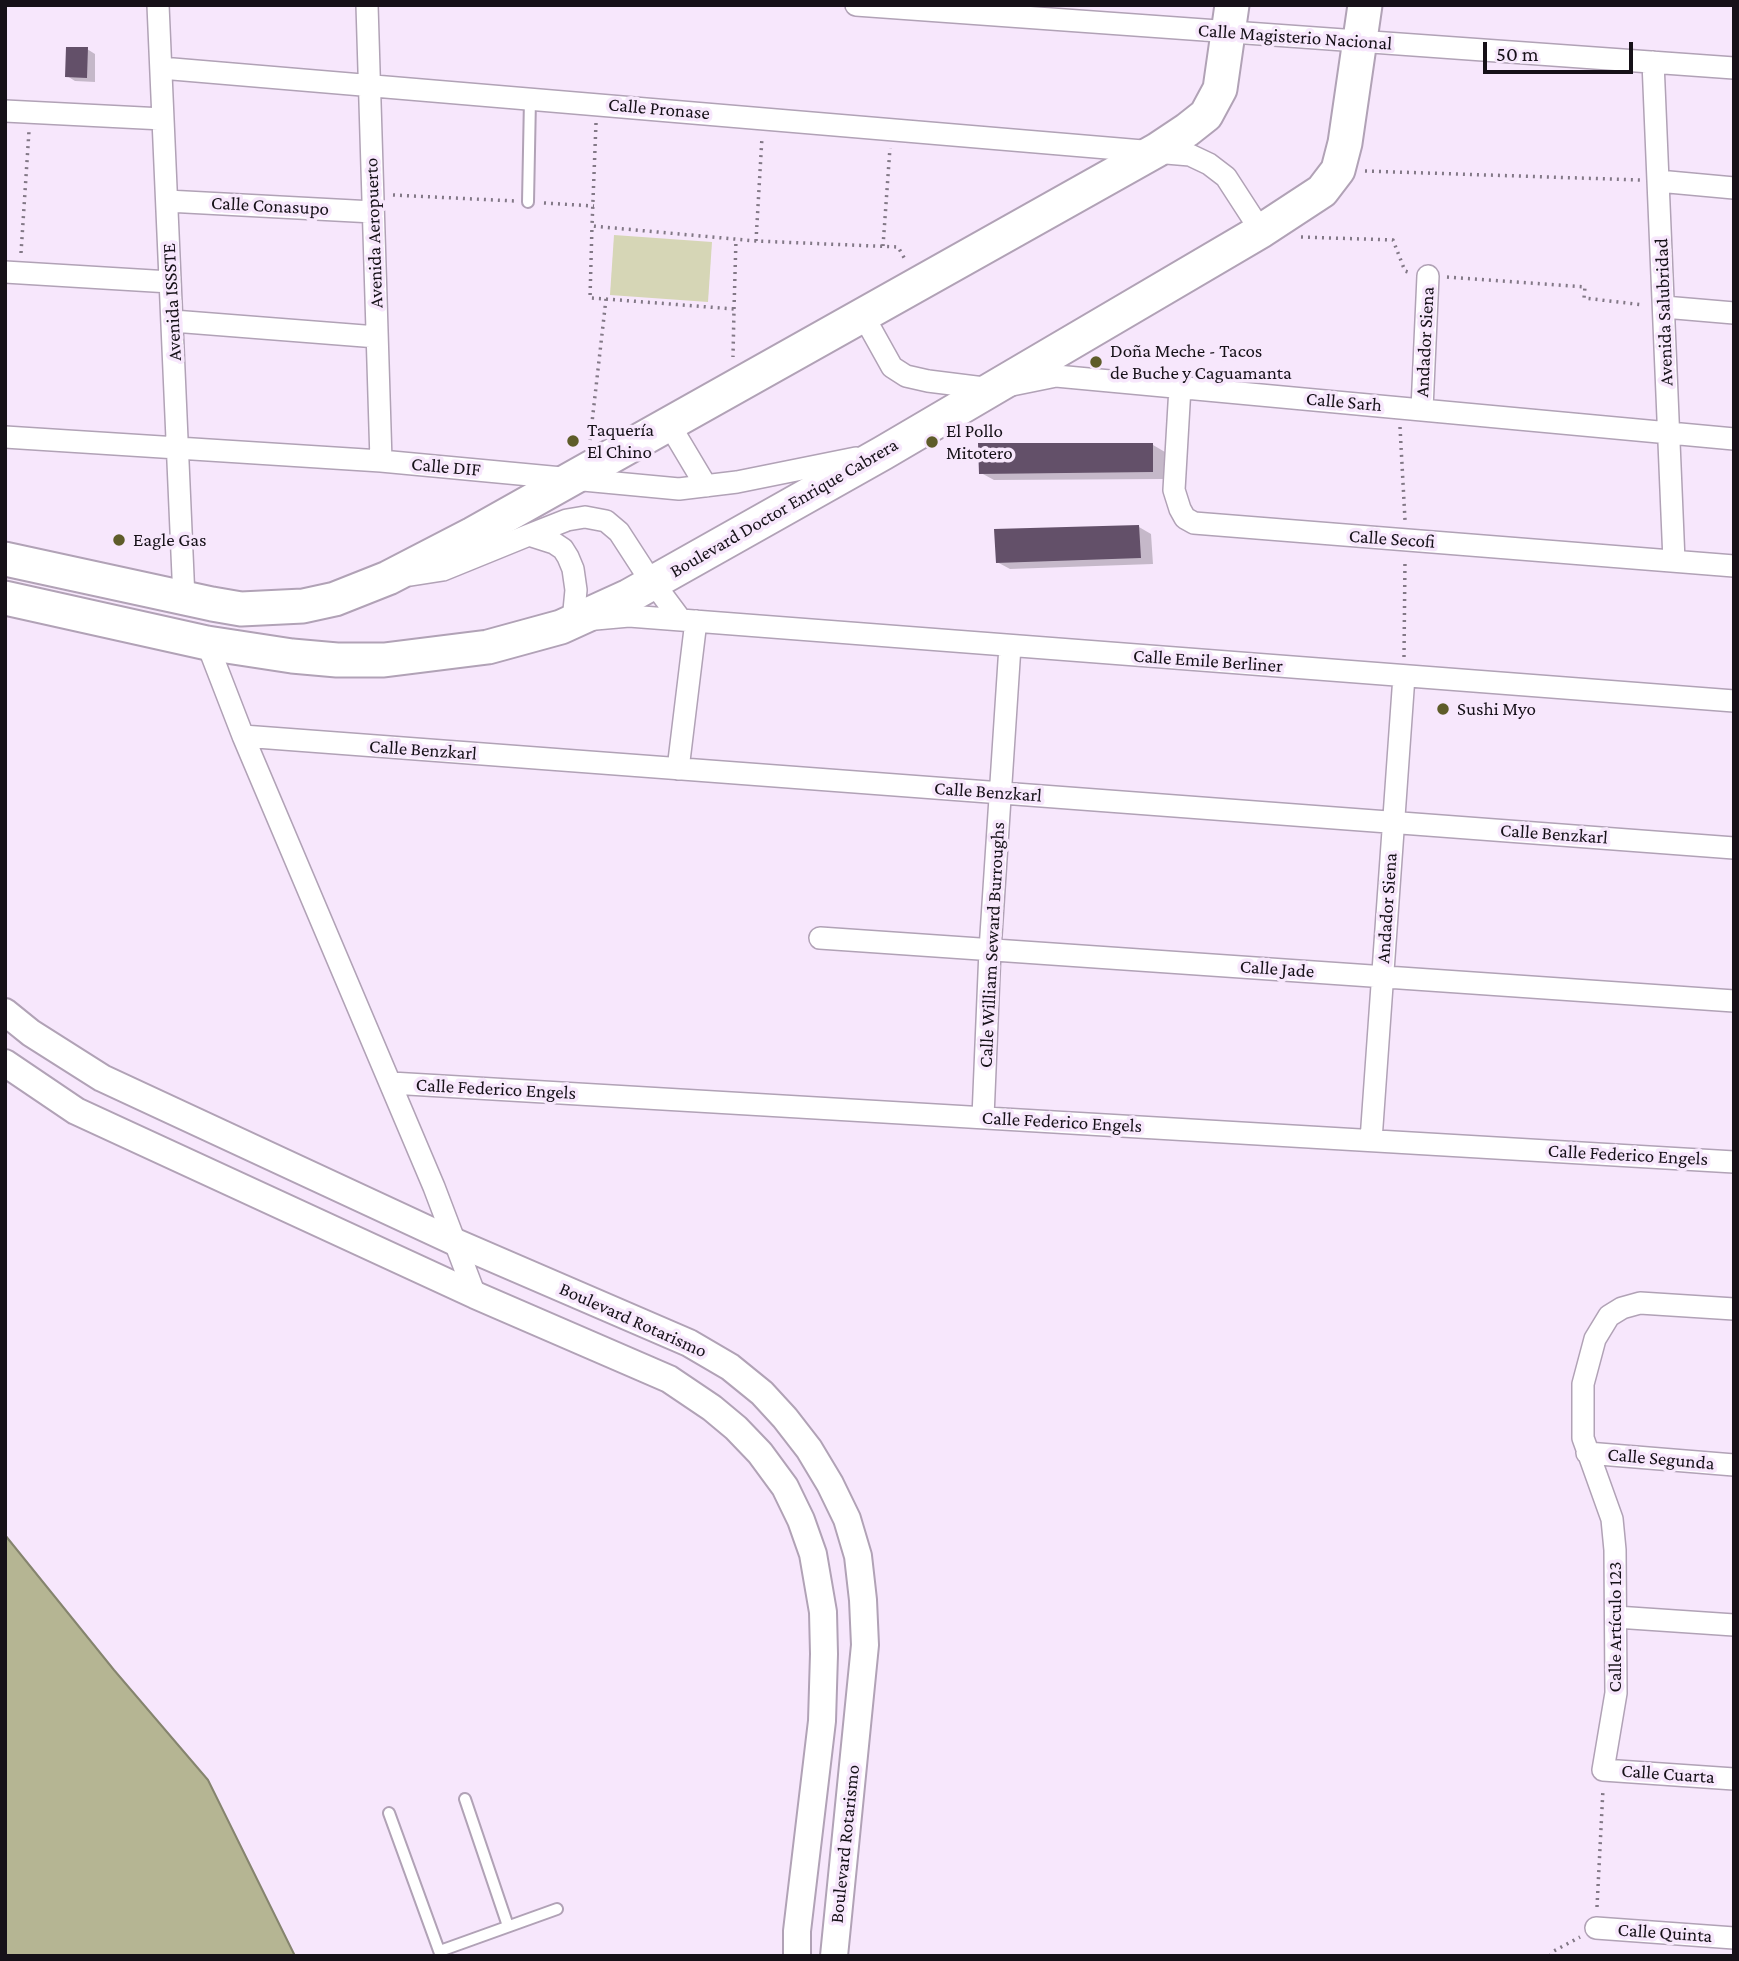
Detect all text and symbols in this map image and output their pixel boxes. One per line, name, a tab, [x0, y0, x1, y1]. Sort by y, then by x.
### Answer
street label: Calle Magisterio Nacional	[1197, 19, 1393, 55]
scale bar	[1487, 28, 1638, 72]
text: 50 m	[1496, 42, 1539, 66]
street label: Calle Pronase	[607, 93, 711, 125]
street label: Avenida Aeropuerto	[360, 157, 388, 309]
street label: Calle Conasupo	[210, 192, 330, 220]
street label: Avenida Salubridad	[1650, 238, 1678, 386]
street label: Avenida ISSSTE	[158, 243, 186, 361]
street label: Andador Siena	[1411, 286, 1439, 398]
place label: Doña Meche - Tacos de Buche y Caguamanta	[1110, 340, 1292, 384]
marker: Doña Meche - Tacos de Buche y Caguamanta	[1088, 354, 1104, 370]
street label: Calle Sarh	[1305, 387, 1383, 417]
place label: Taquería El Chino	[587, 419, 654, 463]
place label: El Pollo Mitotero	[946, 420, 1013, 464]
marker: Taquería El Chino	[565, 433, 581, 449]
street label: Boulevard Doctor Enrique Cabrera	[666, 433, 902, 583]
marker: El Pollo Mitotero	[924, 434, 940, 450]
street label: Calle DIF	[410, 453, 482, 481]
street label: Calle Secofi	[1348, 525, 1436, 553]
place label: Eagle Gas	[133, 529, 206, 551]
marker: Eagle Gas	[111, 532, 127, 548]
street label: Calle Emile Berliner	[1132, 644, 1284, 678]
place label: Sushi Myo	[1457, 698, 1536, 720]
marker: Sushi Myo	[1435, 701, 1451, 717]
street label: Calle Benzkarl	[368, 735, 478, 765]
street label: Calle Benzkarl	[933, 777, 1043, 807]
street label: Calle Benzkarl	[1499, 819, 1609, 849]
street label: Calle William Seward Burroughs	[974, 821, 1010, 1069]
street label: Andador Siena	[1372, 852, 1402, 964]
street label: Calle Jade	[1239, 955, 1315, 983]
street label: Calle Federico Engels	[415, 1073, 577, 1105]
street label: Calle Federico Engels	[981, 1106, 1143, 1138]
street label: Calle Federico Engels	[1547, 1139, 1709, 1171]
street label: Boulevard Rotarismo	[556, 1277, 710, 1363]
street label: Calle Segunda	[1607, 1443, 1715, 1475]
street label: Calle Artículo 123	[1604, 1562, 1626, 1692]
street label: Calle Cuarta	[1621, 1759, 1715, 1789]
street label: Boulevard Rotarismo	[825, 1764, 865, 1924]
street label: Calle Quinta	[1617, 1918, 1713, 1948]

